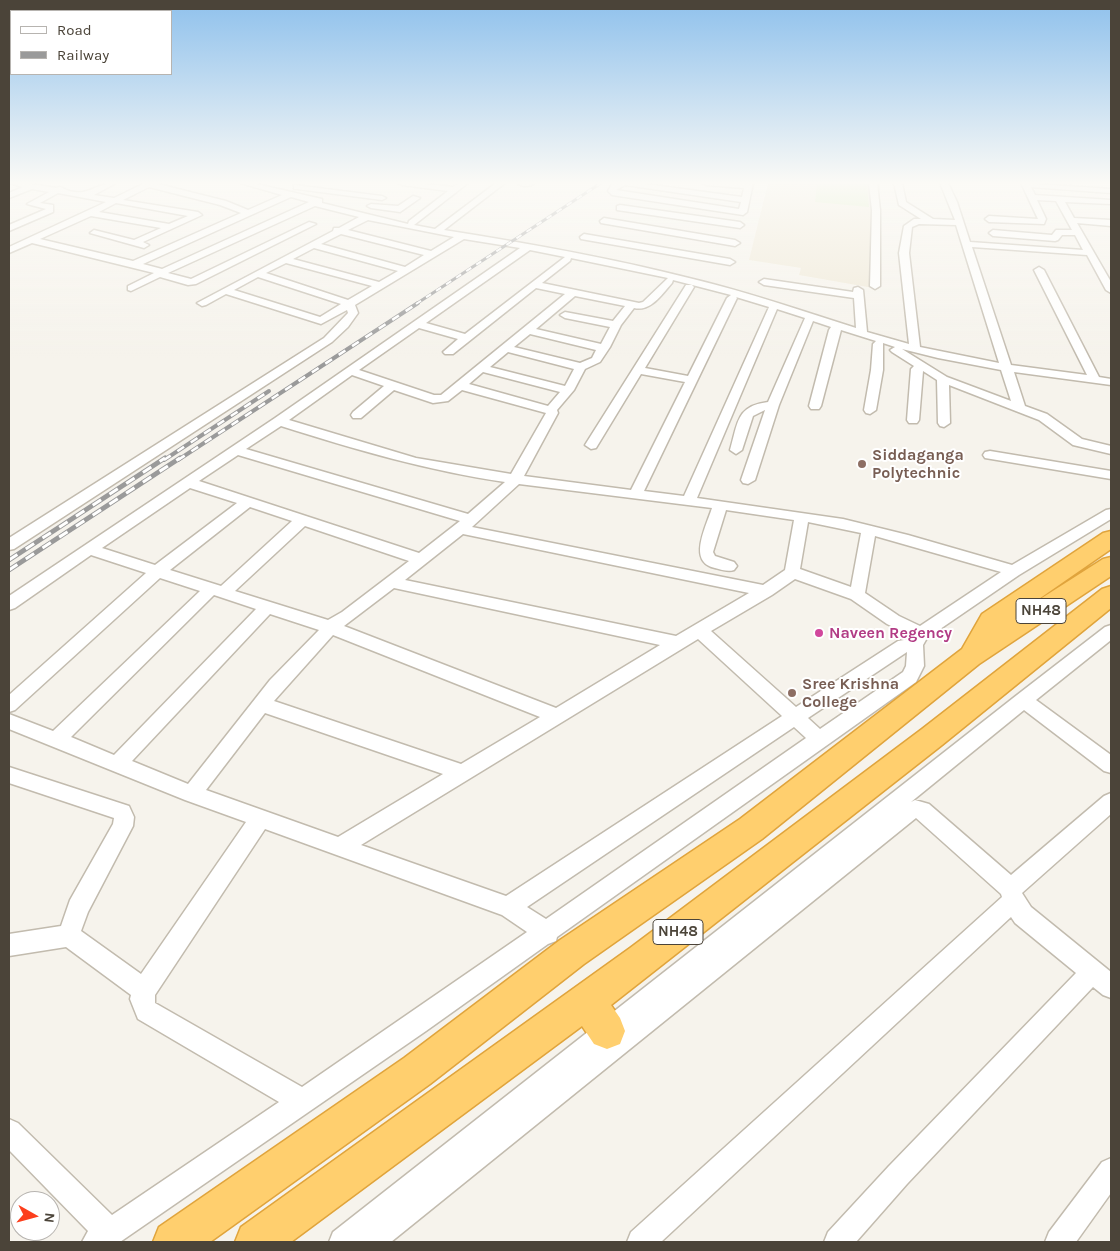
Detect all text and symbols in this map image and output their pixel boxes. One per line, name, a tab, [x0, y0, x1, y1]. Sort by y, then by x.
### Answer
legend	[10, 10, 172, 75]
text: Road	[57, 21, 92, 39]
text: Railway	[57, 46, 109, 64]
place label: Siddaganga Polytechnic	[872, 445, 964, 483]
marker: Siddaganga Polytechnic	[856, 458, 868, 470]
road number: NH48	[1016, 598, 1066, 624]
place label: Naveen Regency	[829, 623, 952, 643]
marker: Naveen Regency	[813, 627, 825, 639]
place label: Sree Krishna College	[802, 674, 899, 712]
marker: Sree Krishna College	[786, 687, 798, 699]
road number: NH48	[653, 920, 703, 944]
north arrow	[10, 1191, 60, 1241]
text: N	[40, 1212, 58, 1224]

